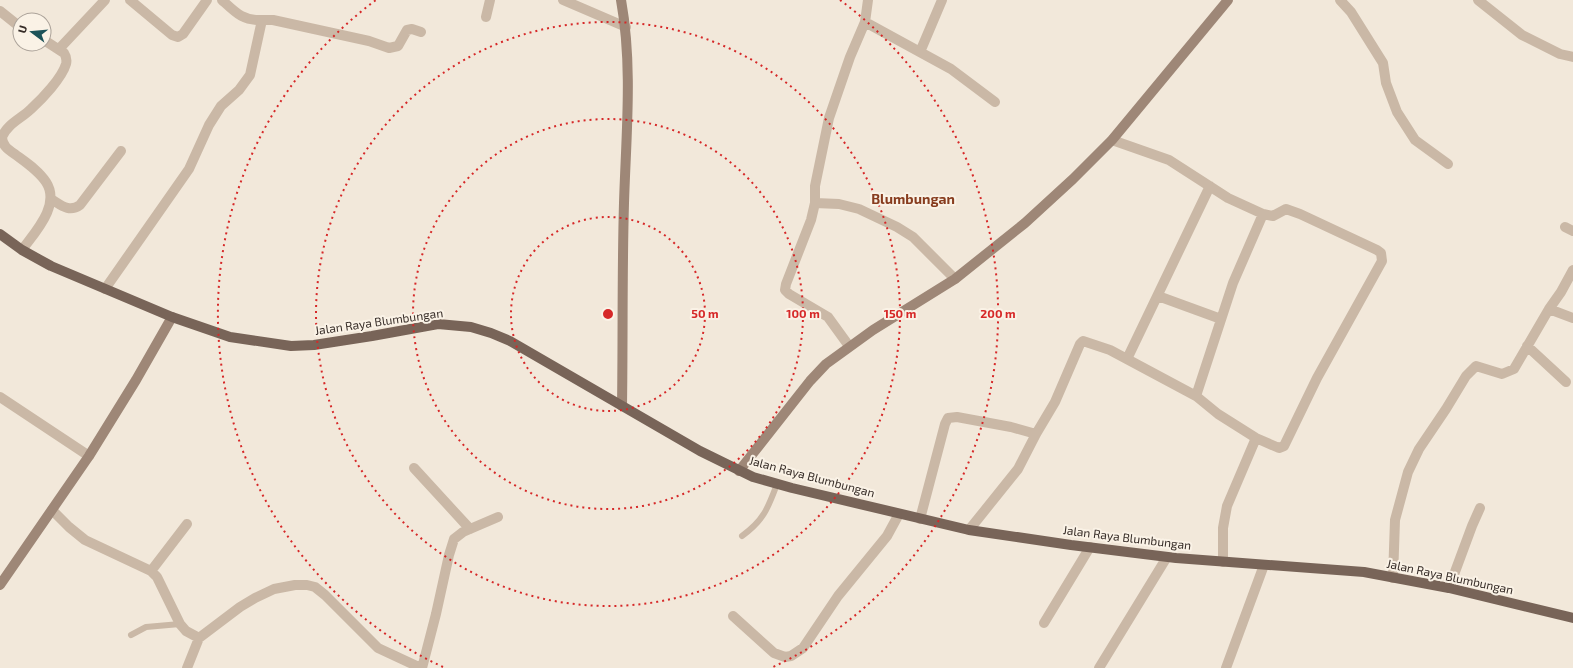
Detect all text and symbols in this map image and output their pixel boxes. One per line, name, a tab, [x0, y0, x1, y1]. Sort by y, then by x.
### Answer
north arrow	[12, 12, 52, 52]
text: U	[15, 24, 29, 35]
district label: Blumbungan	[871, 190, 955, 207]
street label: Jalan Raya Blumbungan	[314, 305, 444, 337]
text: 50 m	[691, 306, 719, 320]
text: 100 m	[786, 306, 820, 320]
text: 150 m	[884, 306, 916, 320]
text: 200 m	[980, 306, 1016, 320]
centre of rings	[601, 307, 615, 321]
street label: Jalan Raya Blumbungan	[748, 453, 877, 500]
street label: Jalan Raya Blumbungan	[1062, 522, 1192, 552]
street label: Jalan Raya Blumbungan	[1386, 556, 1515, 596]

